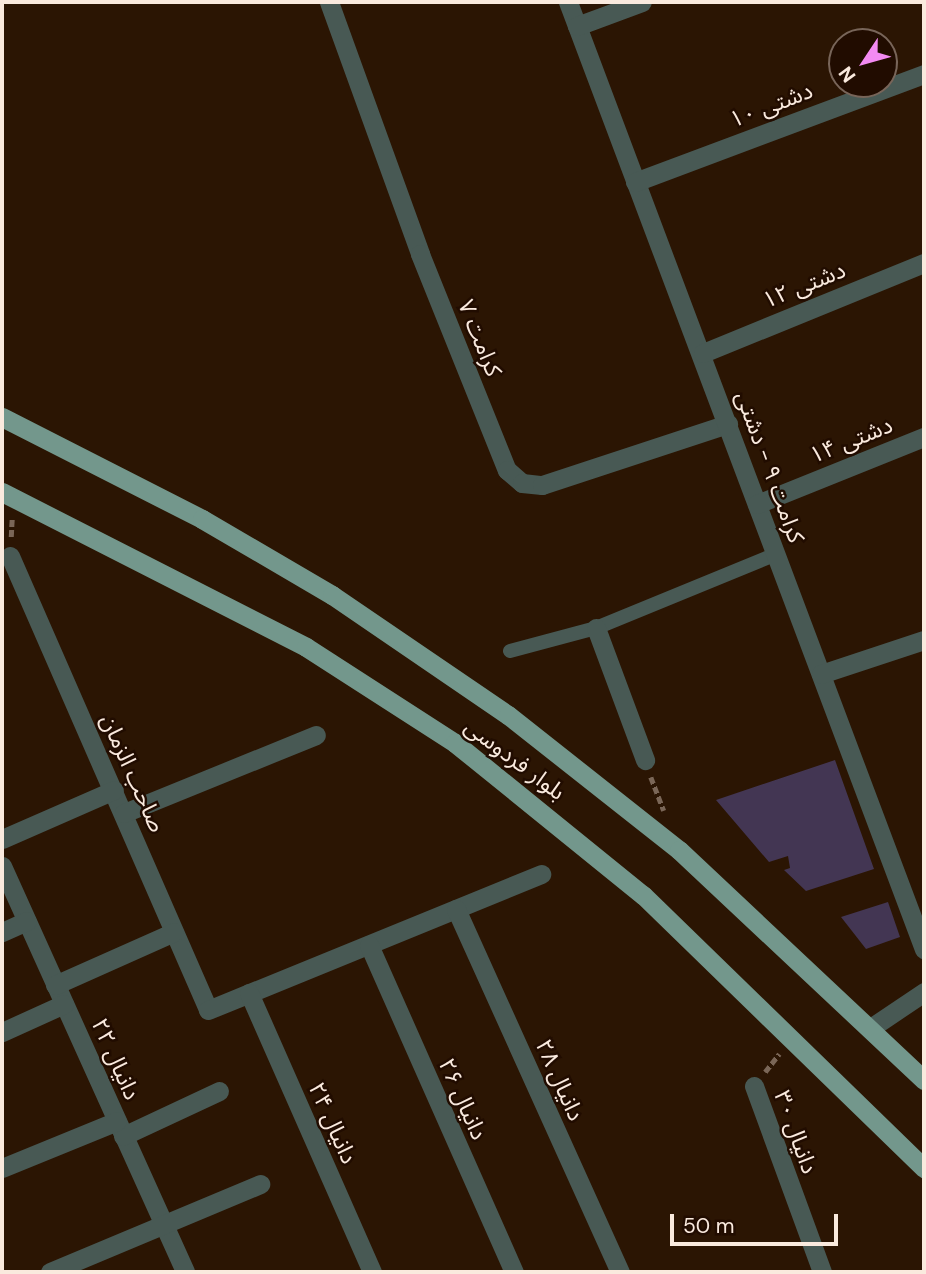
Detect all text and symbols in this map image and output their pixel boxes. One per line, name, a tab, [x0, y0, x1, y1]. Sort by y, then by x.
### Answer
north arrow	[828, 28, 898, 98]
text: N	[833, 62, 861, 87]
street label: دشتی ۱۰	[725, 77, 817, 133]
street label: دشتی ۱۲	[759, 256, 849, 314]
street label: کرامت ۷	[452, 296, 508, 380]
street label: کرامت ۹ - دشتی	[730, 387, 810, 547]
street label: دشتی ۱۴	[806, 411, 896, 469]
street label: صاحب الزمان	[95, 710, 171, 836]
street label: بلوار فردوسی	[459, 712, 571, 806]
street label: دانیال ۲۲	[86, 1014, 146, 1104]
street label: دانیال ۲۸	[530, 1035, 590, 1125]
street label: دانیال ۲۶	[433, 1054, 493, 1144]
street label: دانیال ۲۴	[303, 1078, 363, 1168]
street label: دانیال ۳۰	[768, 1087, 824, 1177]
scale bar	[674, 1200, 842, 1244]
text: 50 m	[683, 1212, 734, 1240]

